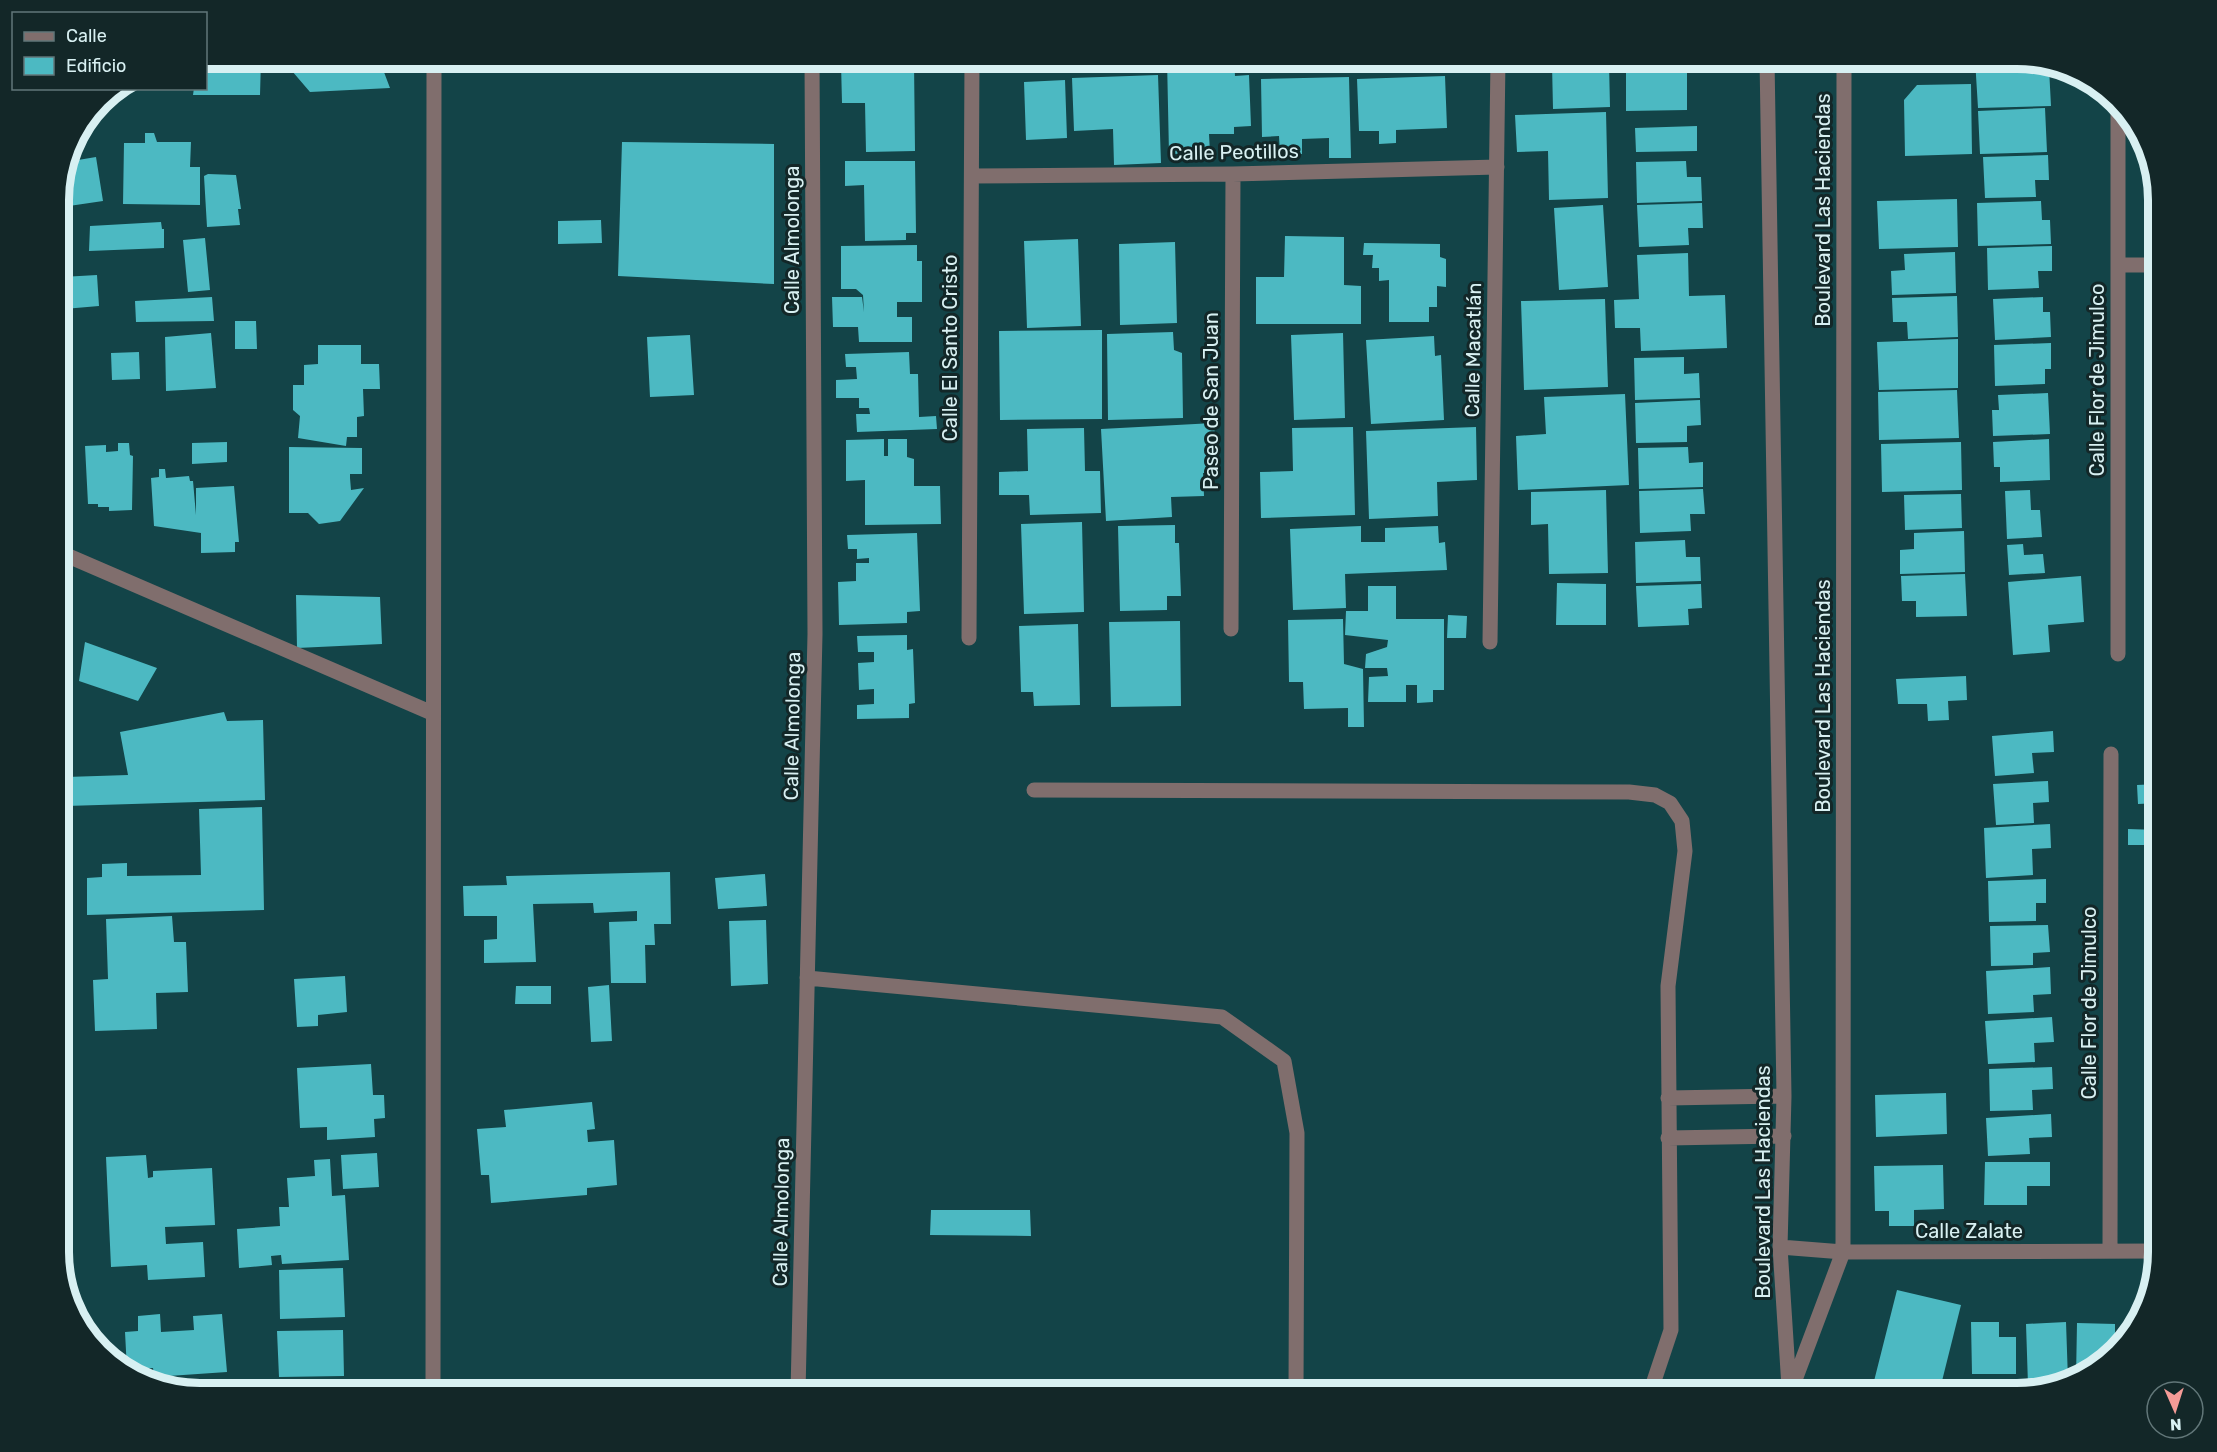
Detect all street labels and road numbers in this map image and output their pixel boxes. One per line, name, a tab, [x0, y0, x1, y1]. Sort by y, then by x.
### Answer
street label: Boulevard Las Haciendas	[1811, 93, 1835, 327]
street label: Calle Peotillos	[1169, 139, 1299, 165]
street label: Calle Almolonga	[780, 166, 804, 314]
street label: Calle El Santo Cristo	[938, 255, 962, 441]
street label: Calle Macatlán	[1460, 282, 1486, 418]
street label: Calle Flor de Jimulco	[2085, 284, 2109, 476]
street label: Paseo de San Juan	[1199, 312, 1223, 490]
street label: Boulevard Las Haciendas	[1811, 579, 1835, 813]
street label: Calle Almolonga	[779, 651, 805, 801]
street label: Calle Flor de Jimulco	[2077, 907, 2101, 1099]
street label: Boulevard Las Haciendas	[1751, 1065, 1775, 1299]
street label: Calle Almolonga	[768, 1137, 794, 1287]
street label: Calle Zalate	[1915, 1219, 2023, 1243]

